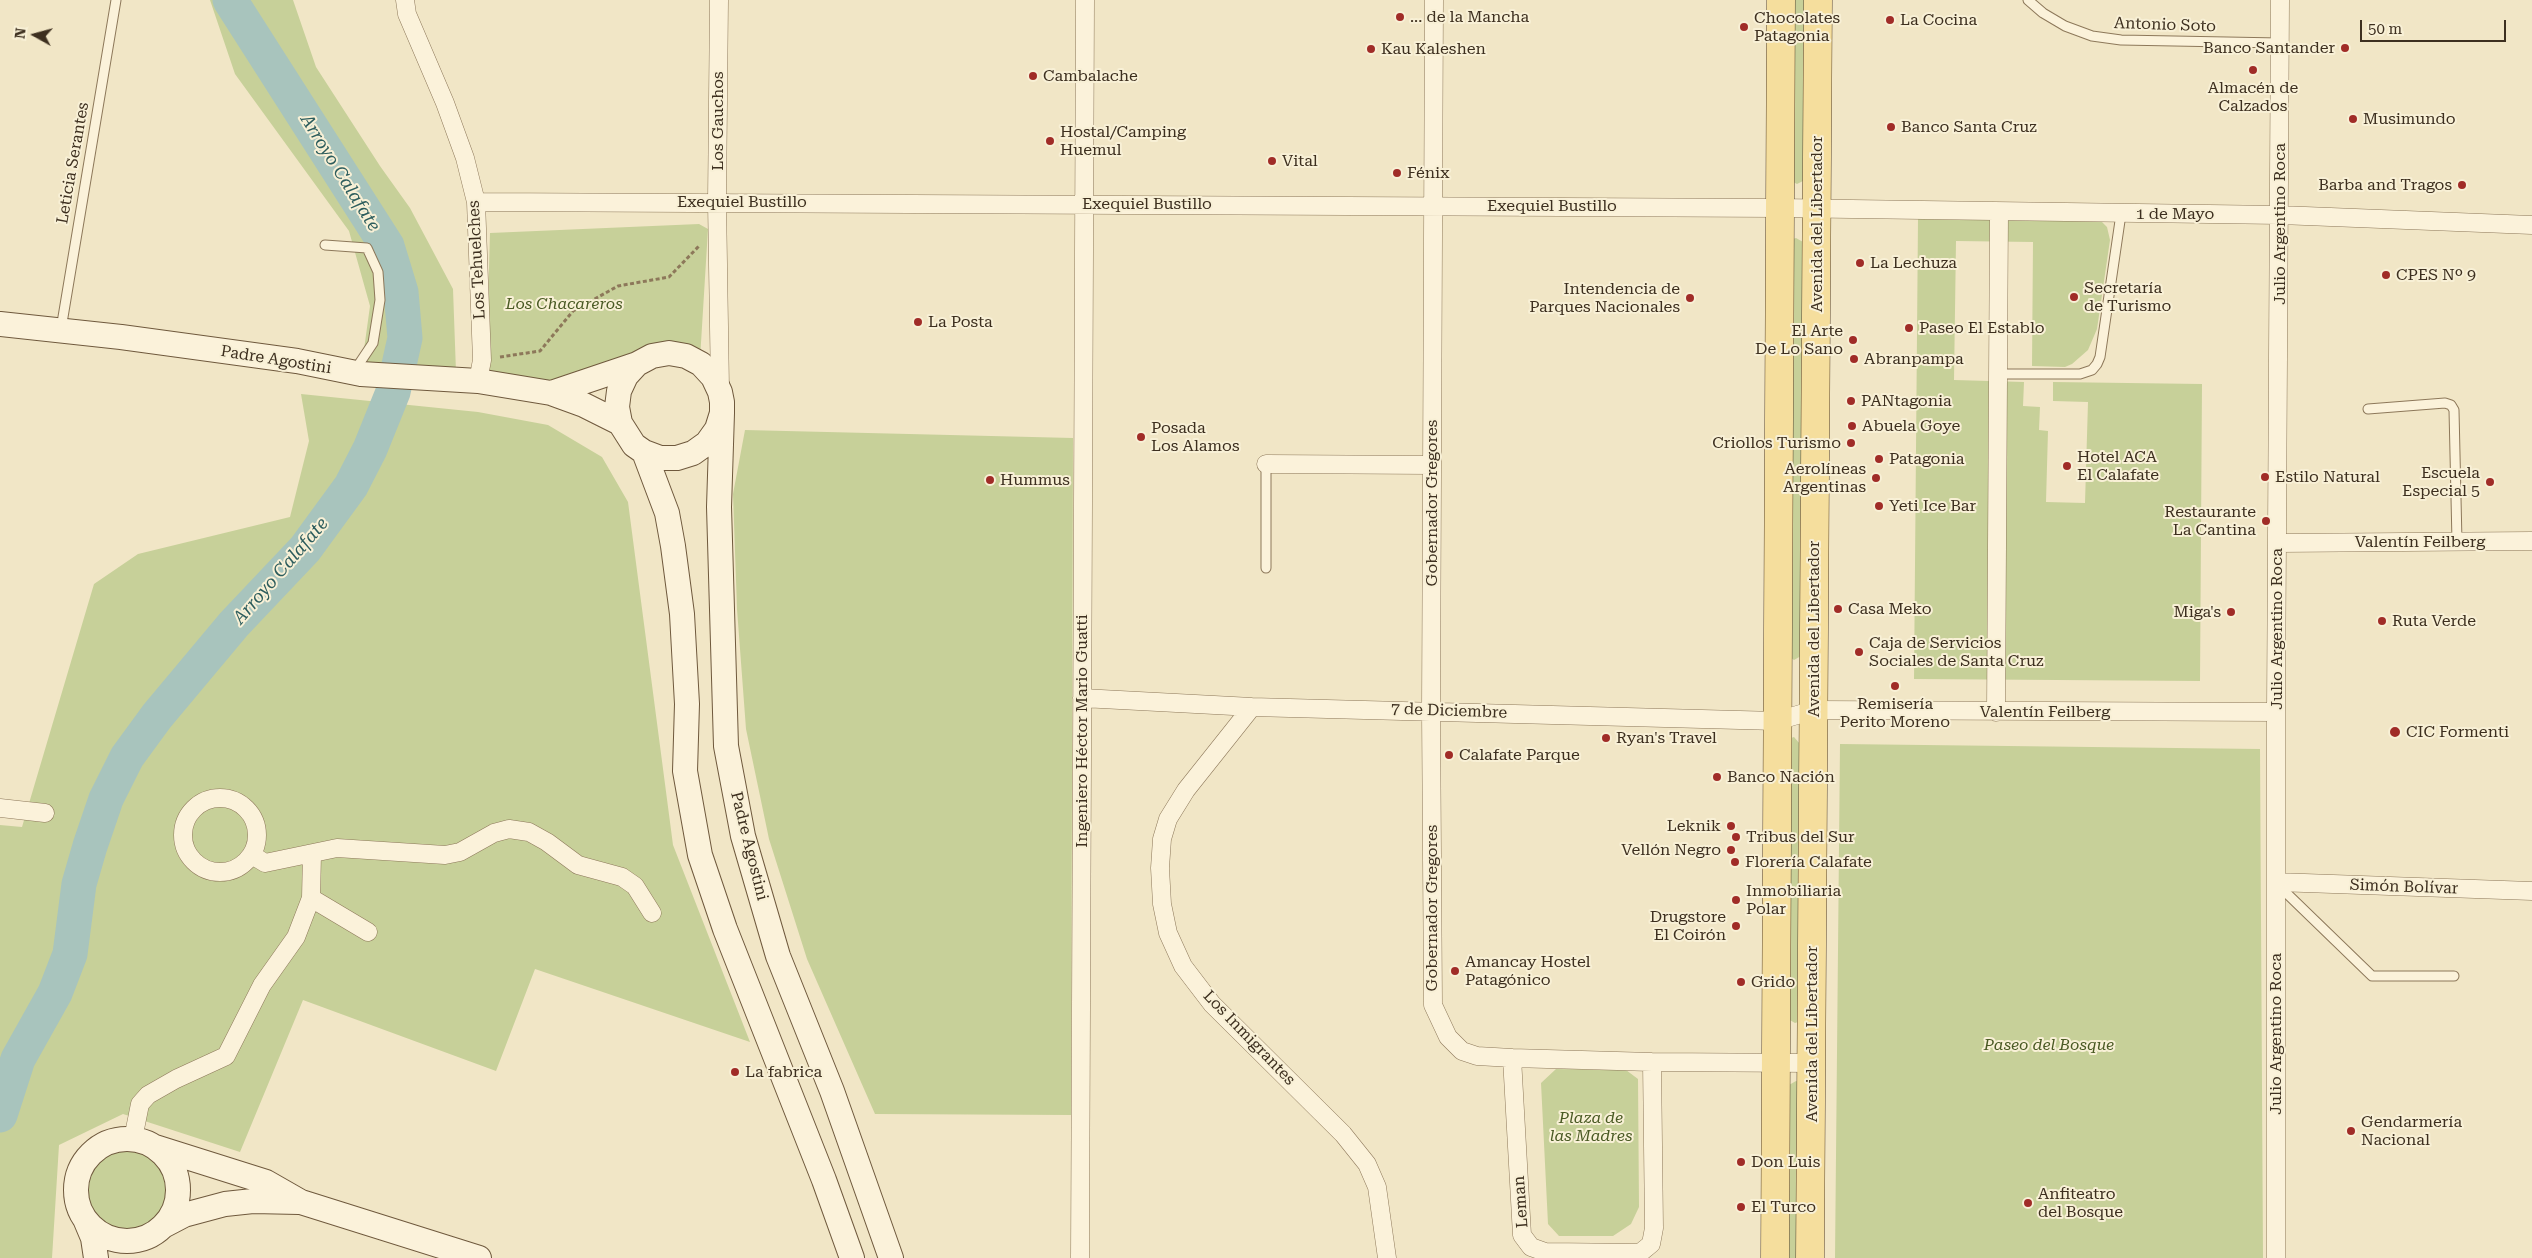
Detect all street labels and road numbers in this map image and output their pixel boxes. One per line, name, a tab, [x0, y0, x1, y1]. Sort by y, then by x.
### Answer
street label: Antonio Soto	[2114, 14, 2216, 36]
street label: Los Gauchos	[708, 71, 728, 171]
street label: Leticia Serantes	[53, 101, 93, 225]
street label: Avenida del Libertador	[1807, 136, 1827, 312]
street label: Julio Argentino Roca	[2270, 143, 2290, 305]
street label: Exequiel Bustillo	[677, 192, 807, 212]
street label: Exequiel Bustillo	[1082, 194, 1212, 214]
street label: Exequiel Bustillo	[1487, 196, 1617, 216]
street label: Los Tehuelches	[464, 200, 490, 320]
street label: 1 de Mayo	[2136, 204, 2214, 224]
street label: Padre Agostini	[219, 342, 333, 378]
street label: Gobernador Gregores	[1422, 420, 1442, 586]
street label: Valentín Feilberg	[2355, 532, 2485, 552]
street label: Avenida del Libertador	[1804, 541, 1824, 717]
street label: Julio Argentino Roca	[2267, 548, 2287, 710]
street label: Ingeniero Héctor Mario Guatti	[1072, 614, 1092, 848]
street label: 7 de Diciembre	[1391, 699, 1507, 723]
street label: Valentín Feilberg	[1980, 702, 2110, 722]
street label: Padre Agostini	[726, 789, 772, 903]
street label: Gobernador Gregores	[1422, 825, 1442, 991]
street label: Simón Bolívar	[2349, 876, 2459, 898]
street label: Avenida del Libertador	[1802, 946, 1822, 1122]
street label: Julio Argentino Roca	[2266, 953, 2286, 1115]
street label: Los Inmigrantes	[1199, 987, 1299, 1089]
street label: Leman	[1510, 1175, 1532, 1229]

